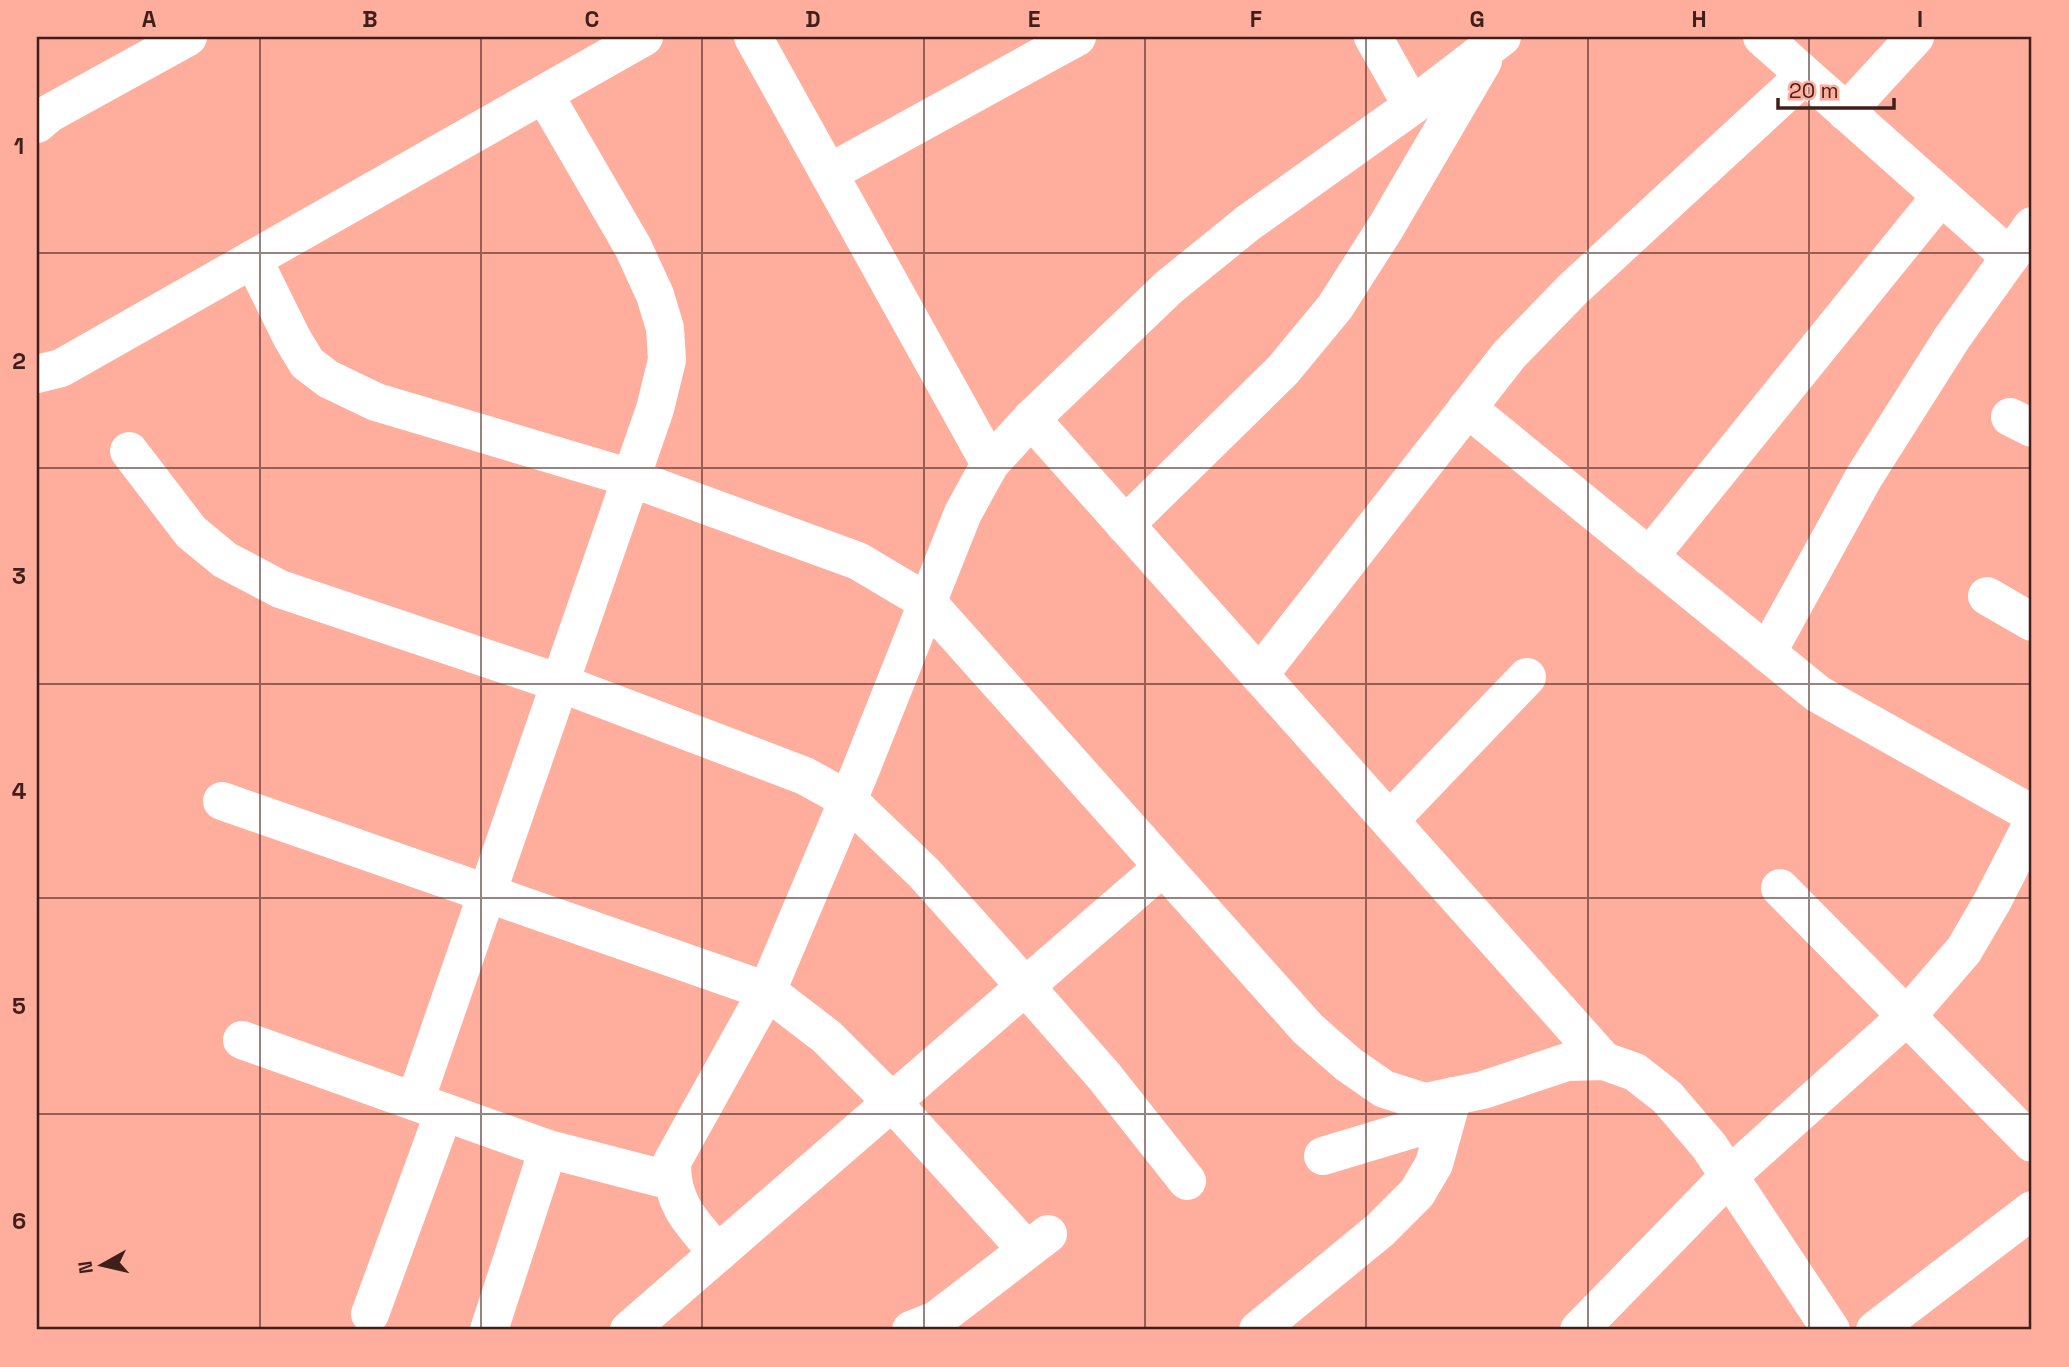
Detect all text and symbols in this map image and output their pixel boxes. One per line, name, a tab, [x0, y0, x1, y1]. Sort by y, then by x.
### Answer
text: A	[142, 4, 157, 34]
text: B	[362, 4, 378, 34]
text: C	[585, 4, 599, 34]
text: D	[805, 4, 821, 34]
text: E	[1028, 4, 1040, 34]
text: F	[1250, 4, 1262, 34]
text: G	[1469, 4, 1485, 34]
text: H	[1691, 4, 1707, 34]
text: I	[1917, 4, 1923, 34]
scale bar	[1778, 66, 1894, 110]
text: 20 m	[1789, 77, 1839, 104]
text: 1	[14, 131, 24, 161]
text: 2	[12, 346, 26, 376]
text: 3	[12, 561, 26, 591]
text: 4	[12, 776, 27, 806]
text: 5	[12, 991, 26, 1021]
text: 6	[12, 1206, 26, 1236]
north arrow	[66, 1230, 136, 1300]
text: N	[72, 1259, 99, 1275]

